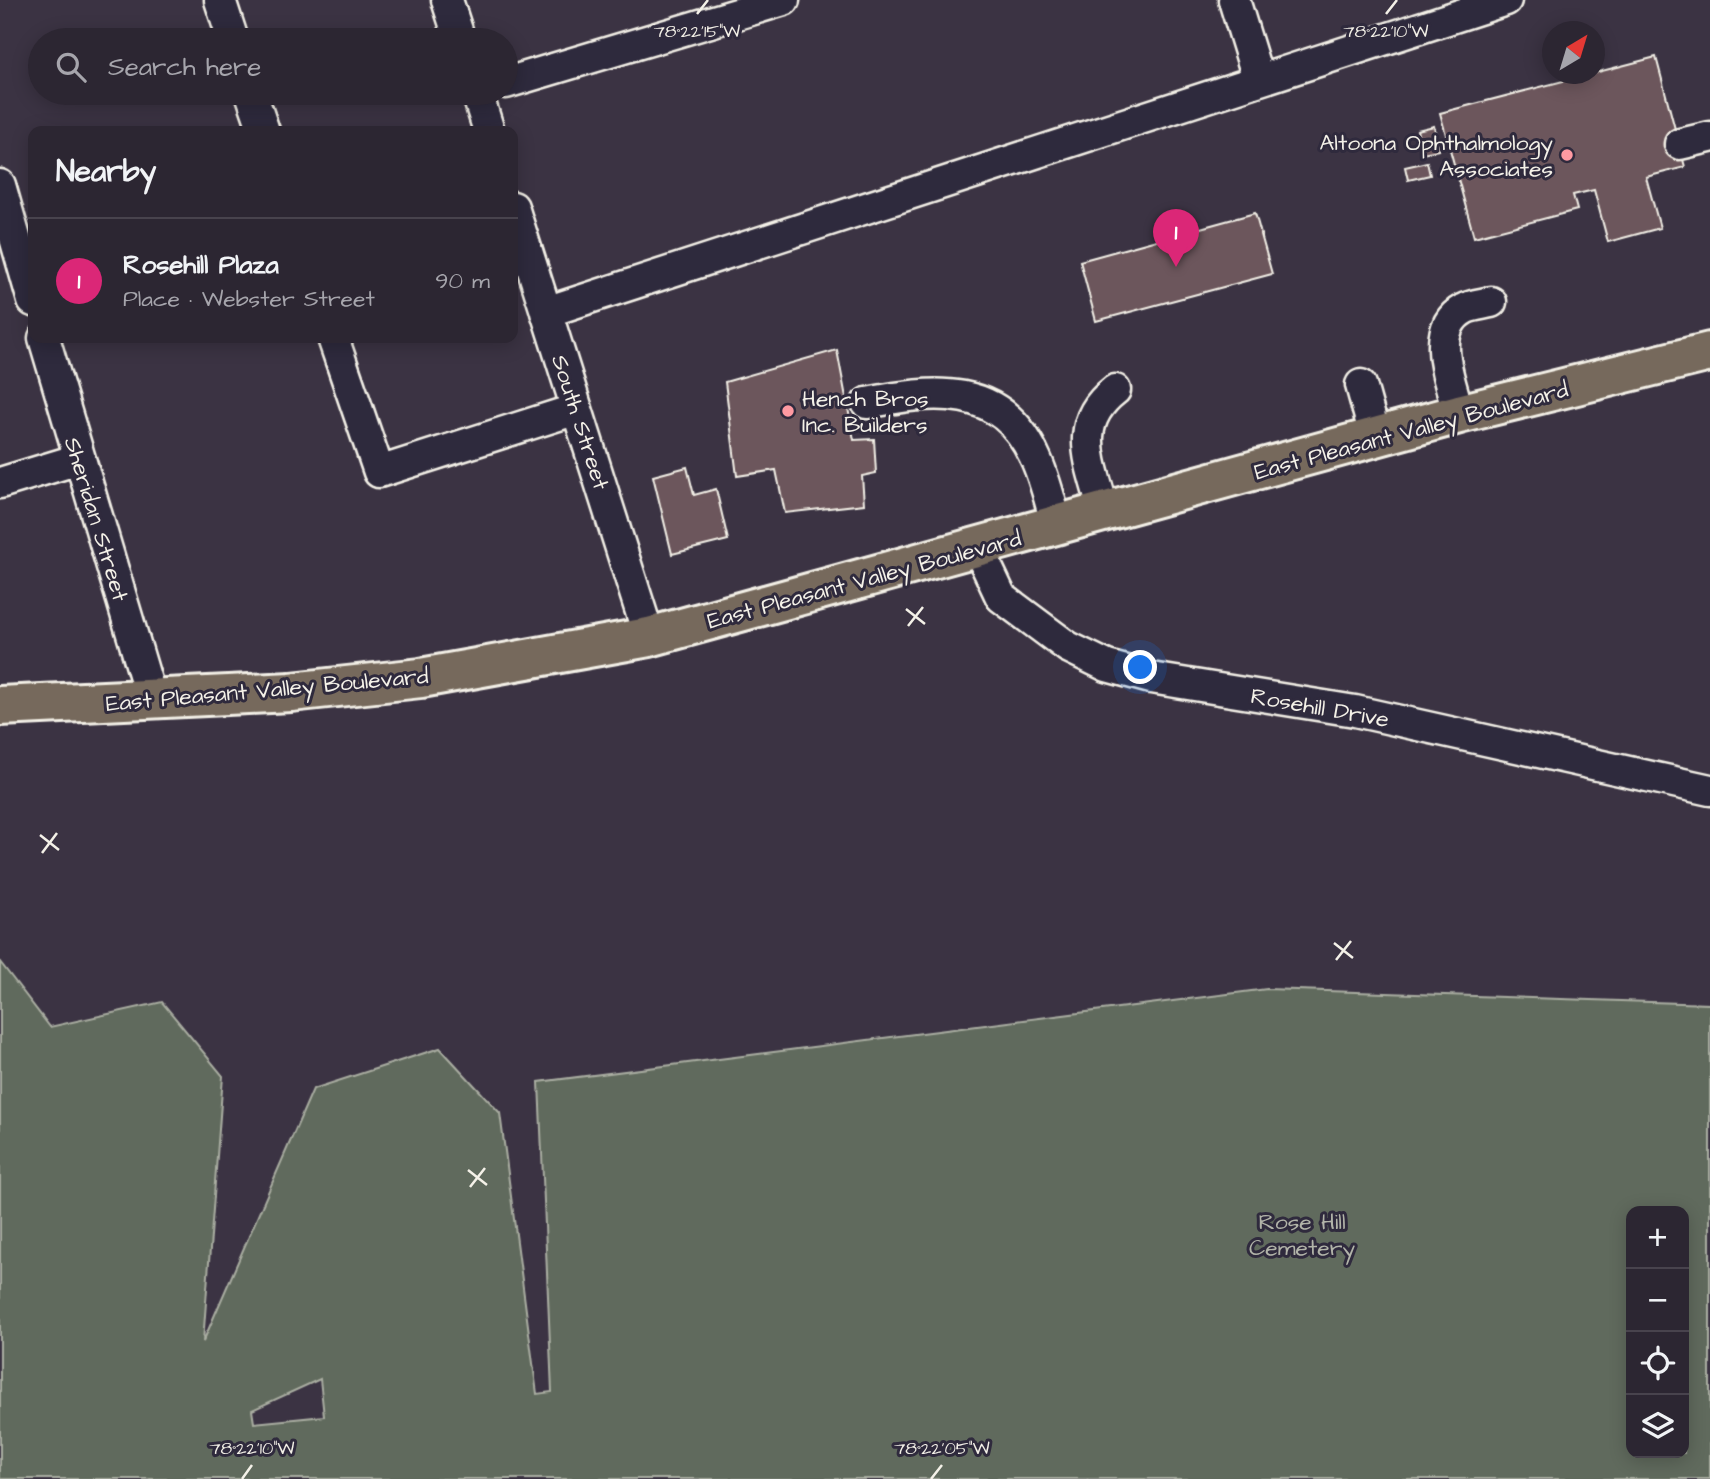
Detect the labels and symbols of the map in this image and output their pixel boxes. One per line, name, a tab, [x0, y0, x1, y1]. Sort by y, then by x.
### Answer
text: 78°22'15"W	[654, 19, 740, 44]
text: 78°22'10"W	[1343, 19, 1429, 44]
north arrow	[1542, 21, 1605, 84]
place label: Altoona Ophthalmology Associates	[1320, 127, 1553, 185]
marker: Altoona Ophthalmology Associates	[1559, 147, 1575, 163]
pin: 1	[1153, 209, 1199, 267]
street label: South Street	[543, 351, 617, 495]
street label: East Pleasant Valley Boulevard	[1251, 374, 1572, 489]
place label: Hench Bros Inc. Builders	[802, 383, 929, 441]
marker: Hench Bros Inc. Builders	[780, 403, 796, 419]
street label: Sheridan Street	[56, 433, 136, 606]
street label: East Pleasant Valley Boulevard	[704, 523, 1025, 638]
your location	[1123, 650, 1157, 684]
street label: East Pleasant Valley Boulevard	[104, 660, 430, 721]
street label: Rosehill Drive	[1248, 680, 1392, 736]
park label: Rose Hill Cemetery	[1249, 1206, 1355, 1265]
text: 78°22'10"W	[209, 1436, 295, 1461]
text: 78°22'05"W	[894, 1436, 990, 1461]

